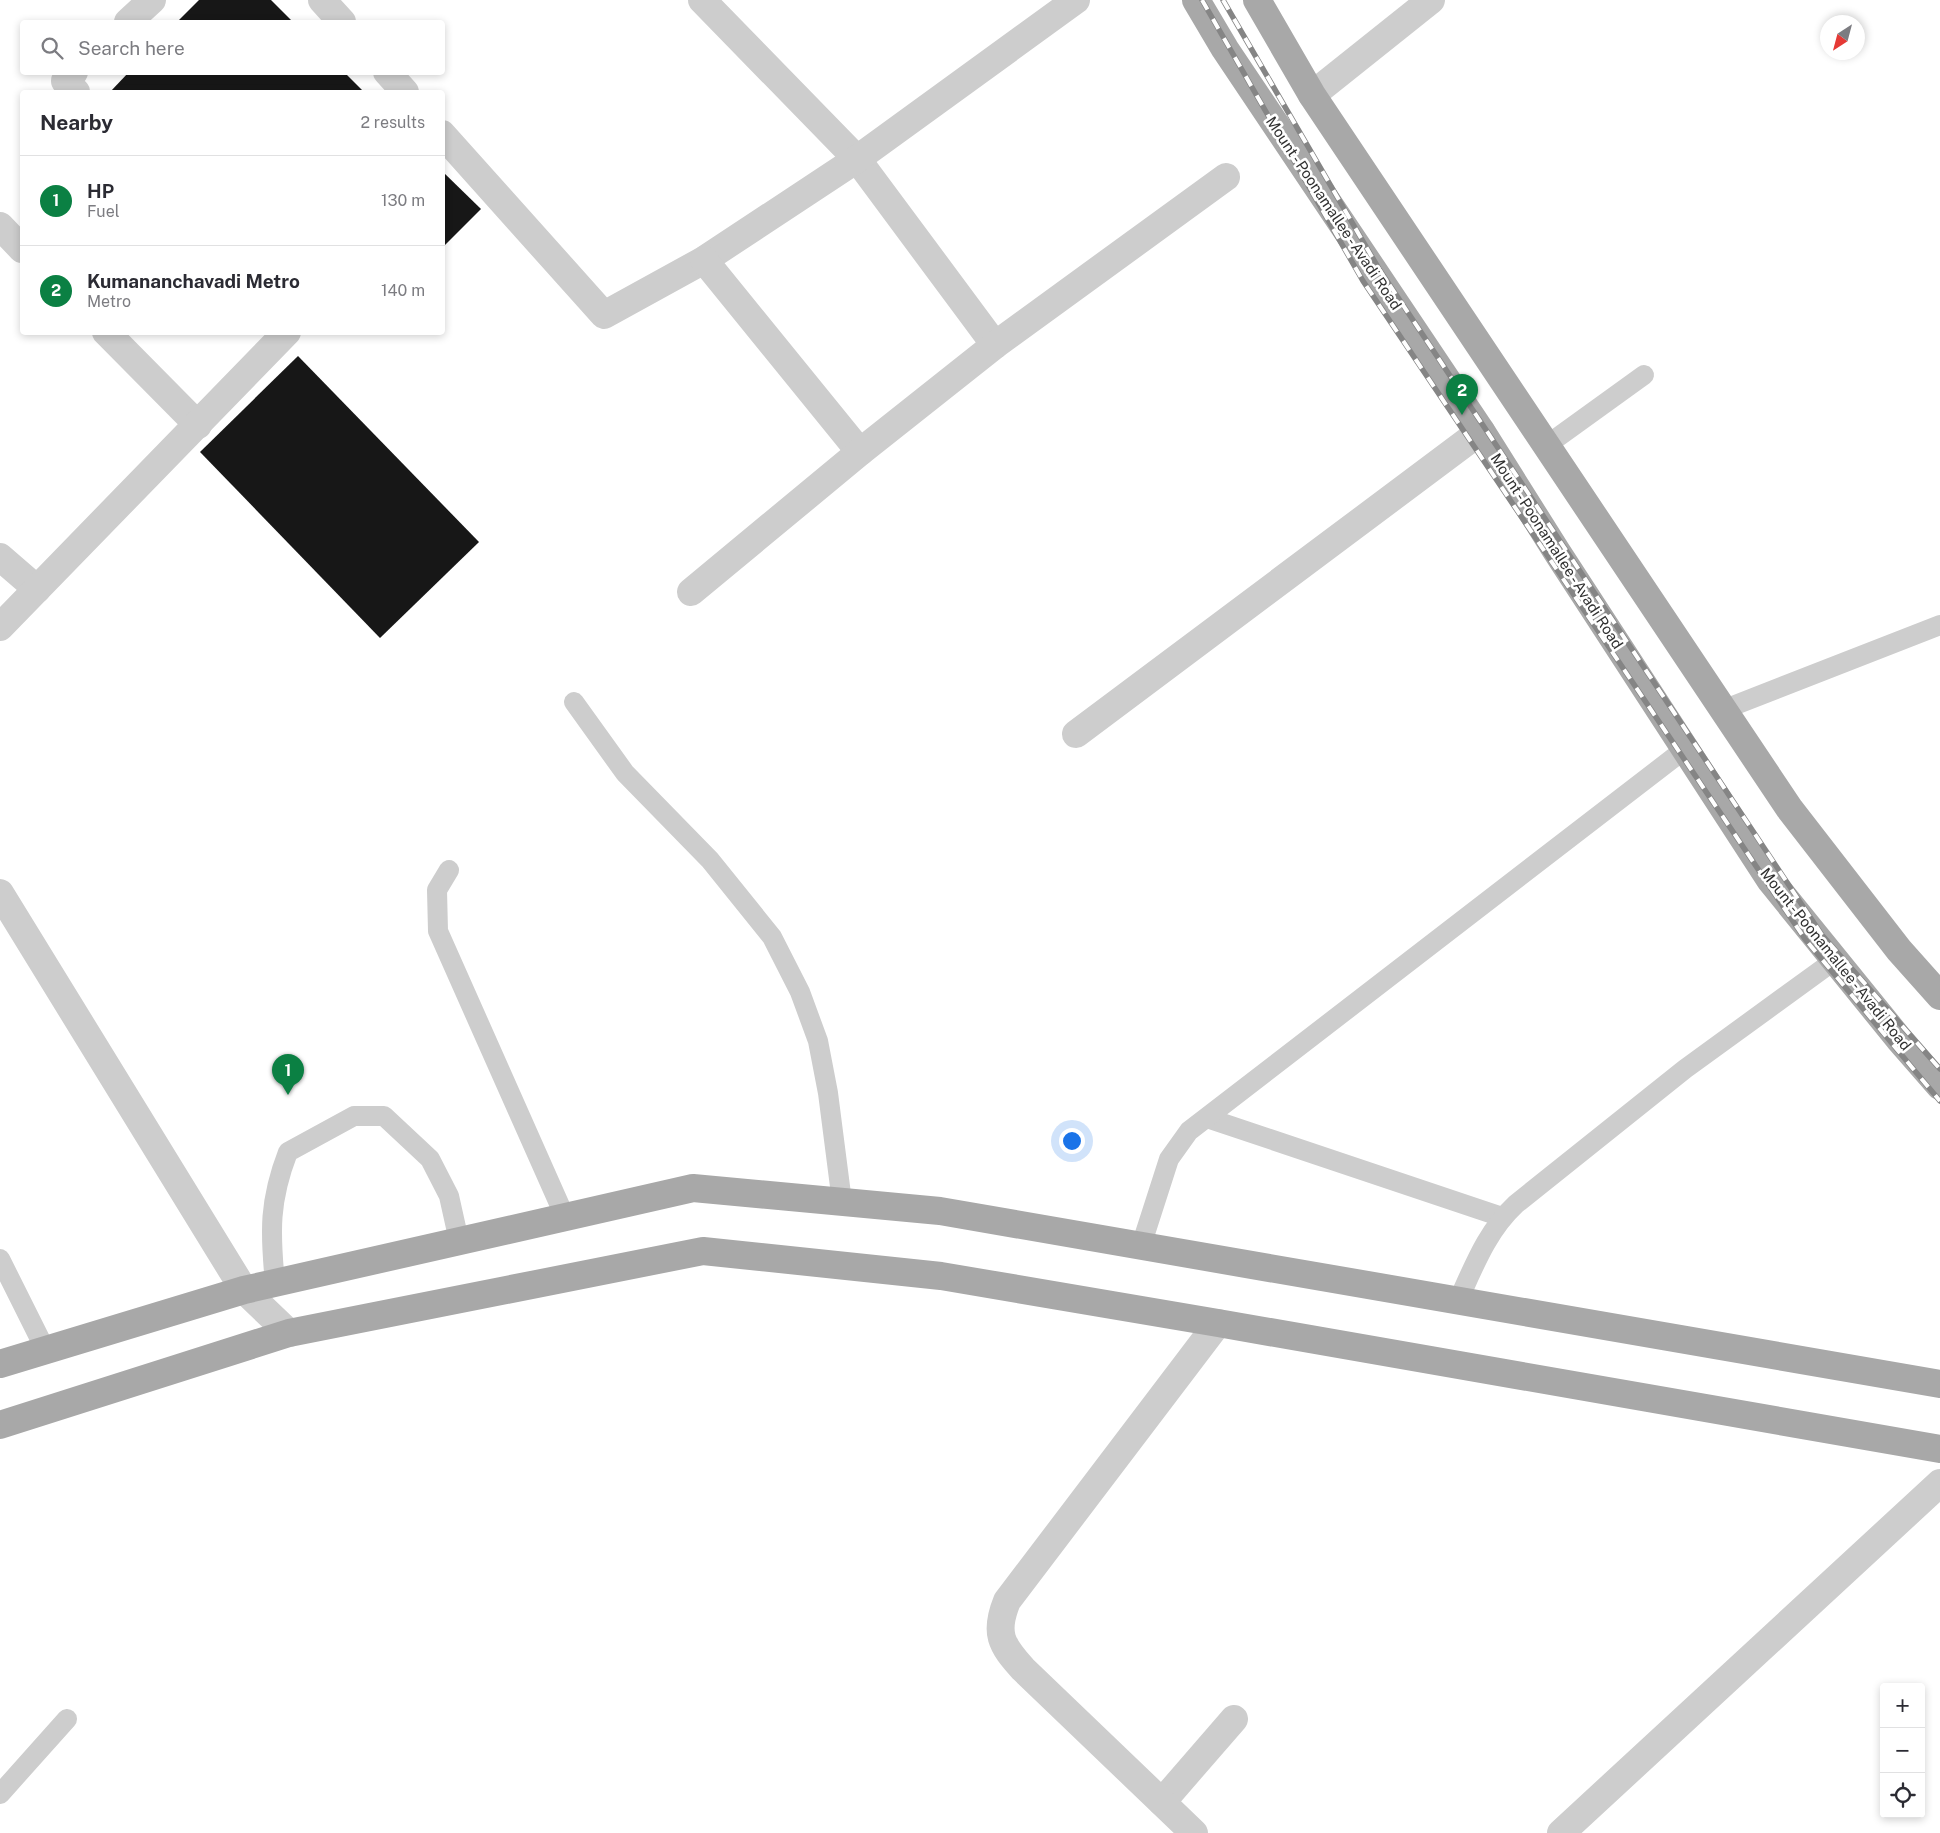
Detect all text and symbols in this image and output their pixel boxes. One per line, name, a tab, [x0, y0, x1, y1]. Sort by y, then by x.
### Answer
north arrow	[1820, 15, 1865, 60]
search box	[20, 20, 445, 75]
icon: search	[38, 34, 66, 62]
text: Search here	[78, 37, 185, 59]
text: Nearby	[40, 110, 113, 135]
text: 2 results	[360, 113, 425, 132]
street label: Mount - Poonamallee - Avadi Road	[1263, 113, 1405, 313]
text: HP	[87, 180, 114, 202]
text: 1	[53, 191, 59, 210]
text: 130 m	[381, 191, 425, 210]
text: Fuel	[87, 202, 120, 221]
text: Kumananchavadi Metro	[87, 270, 300, 292]
text: 2	[51, 281, 61, 300]
text: 140 m	[381, 281, 425, 300]
text: Metro	[87, 292, 131, 311]
pin: 2	[1446, 374, 1478, 415]
street label: Mount - Poonamallee - Avadi Road	[1487, 450, 1627, 652]
street label: Mount - Poonamallee - Avadi Road	[1757, 864, 1915, 1054]
pin: 1	[272, 1054, 304, 1095]
your location	[1059, 1128, 1085, 1154]
map controls	[1880, 1683, 1925, 1818]
button: +	[1880, 1683, 1925, 1728]
button: −	[1880, 1728, 1925, 1773]
button: locate	[1880, 1773, 1925, 1818]

